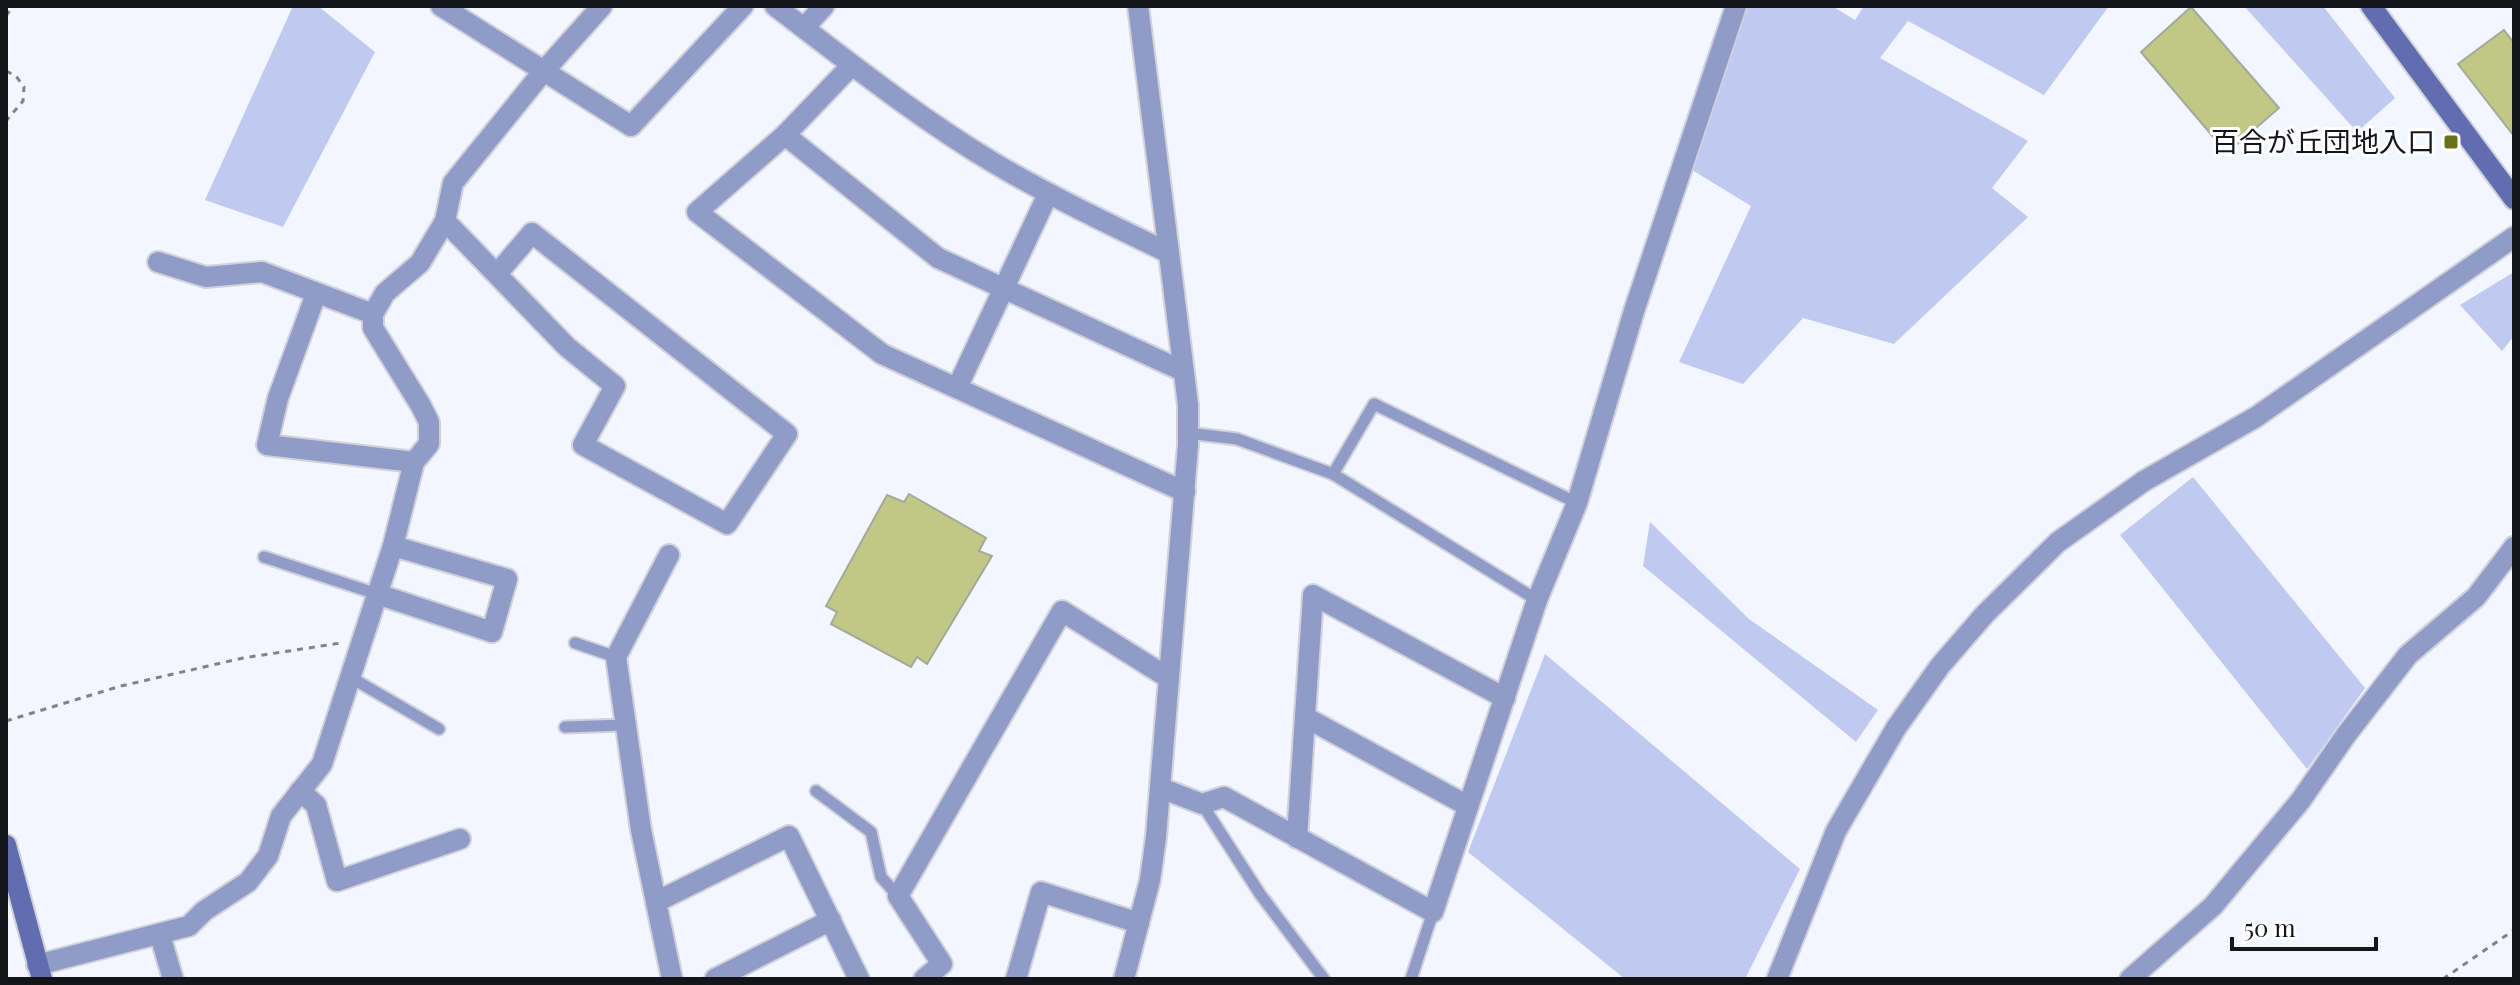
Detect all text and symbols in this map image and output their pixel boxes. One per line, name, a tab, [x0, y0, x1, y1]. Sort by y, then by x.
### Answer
place label: 百合が丘団地入口	[2211, 122, 2435, 159]
marker: 百合が丘団地入口	[2442, 133, 2460, 151]
scale bar	[2232, 901, 2376, 951]
text: 50 m	[2244, 911, 2296, 943]

